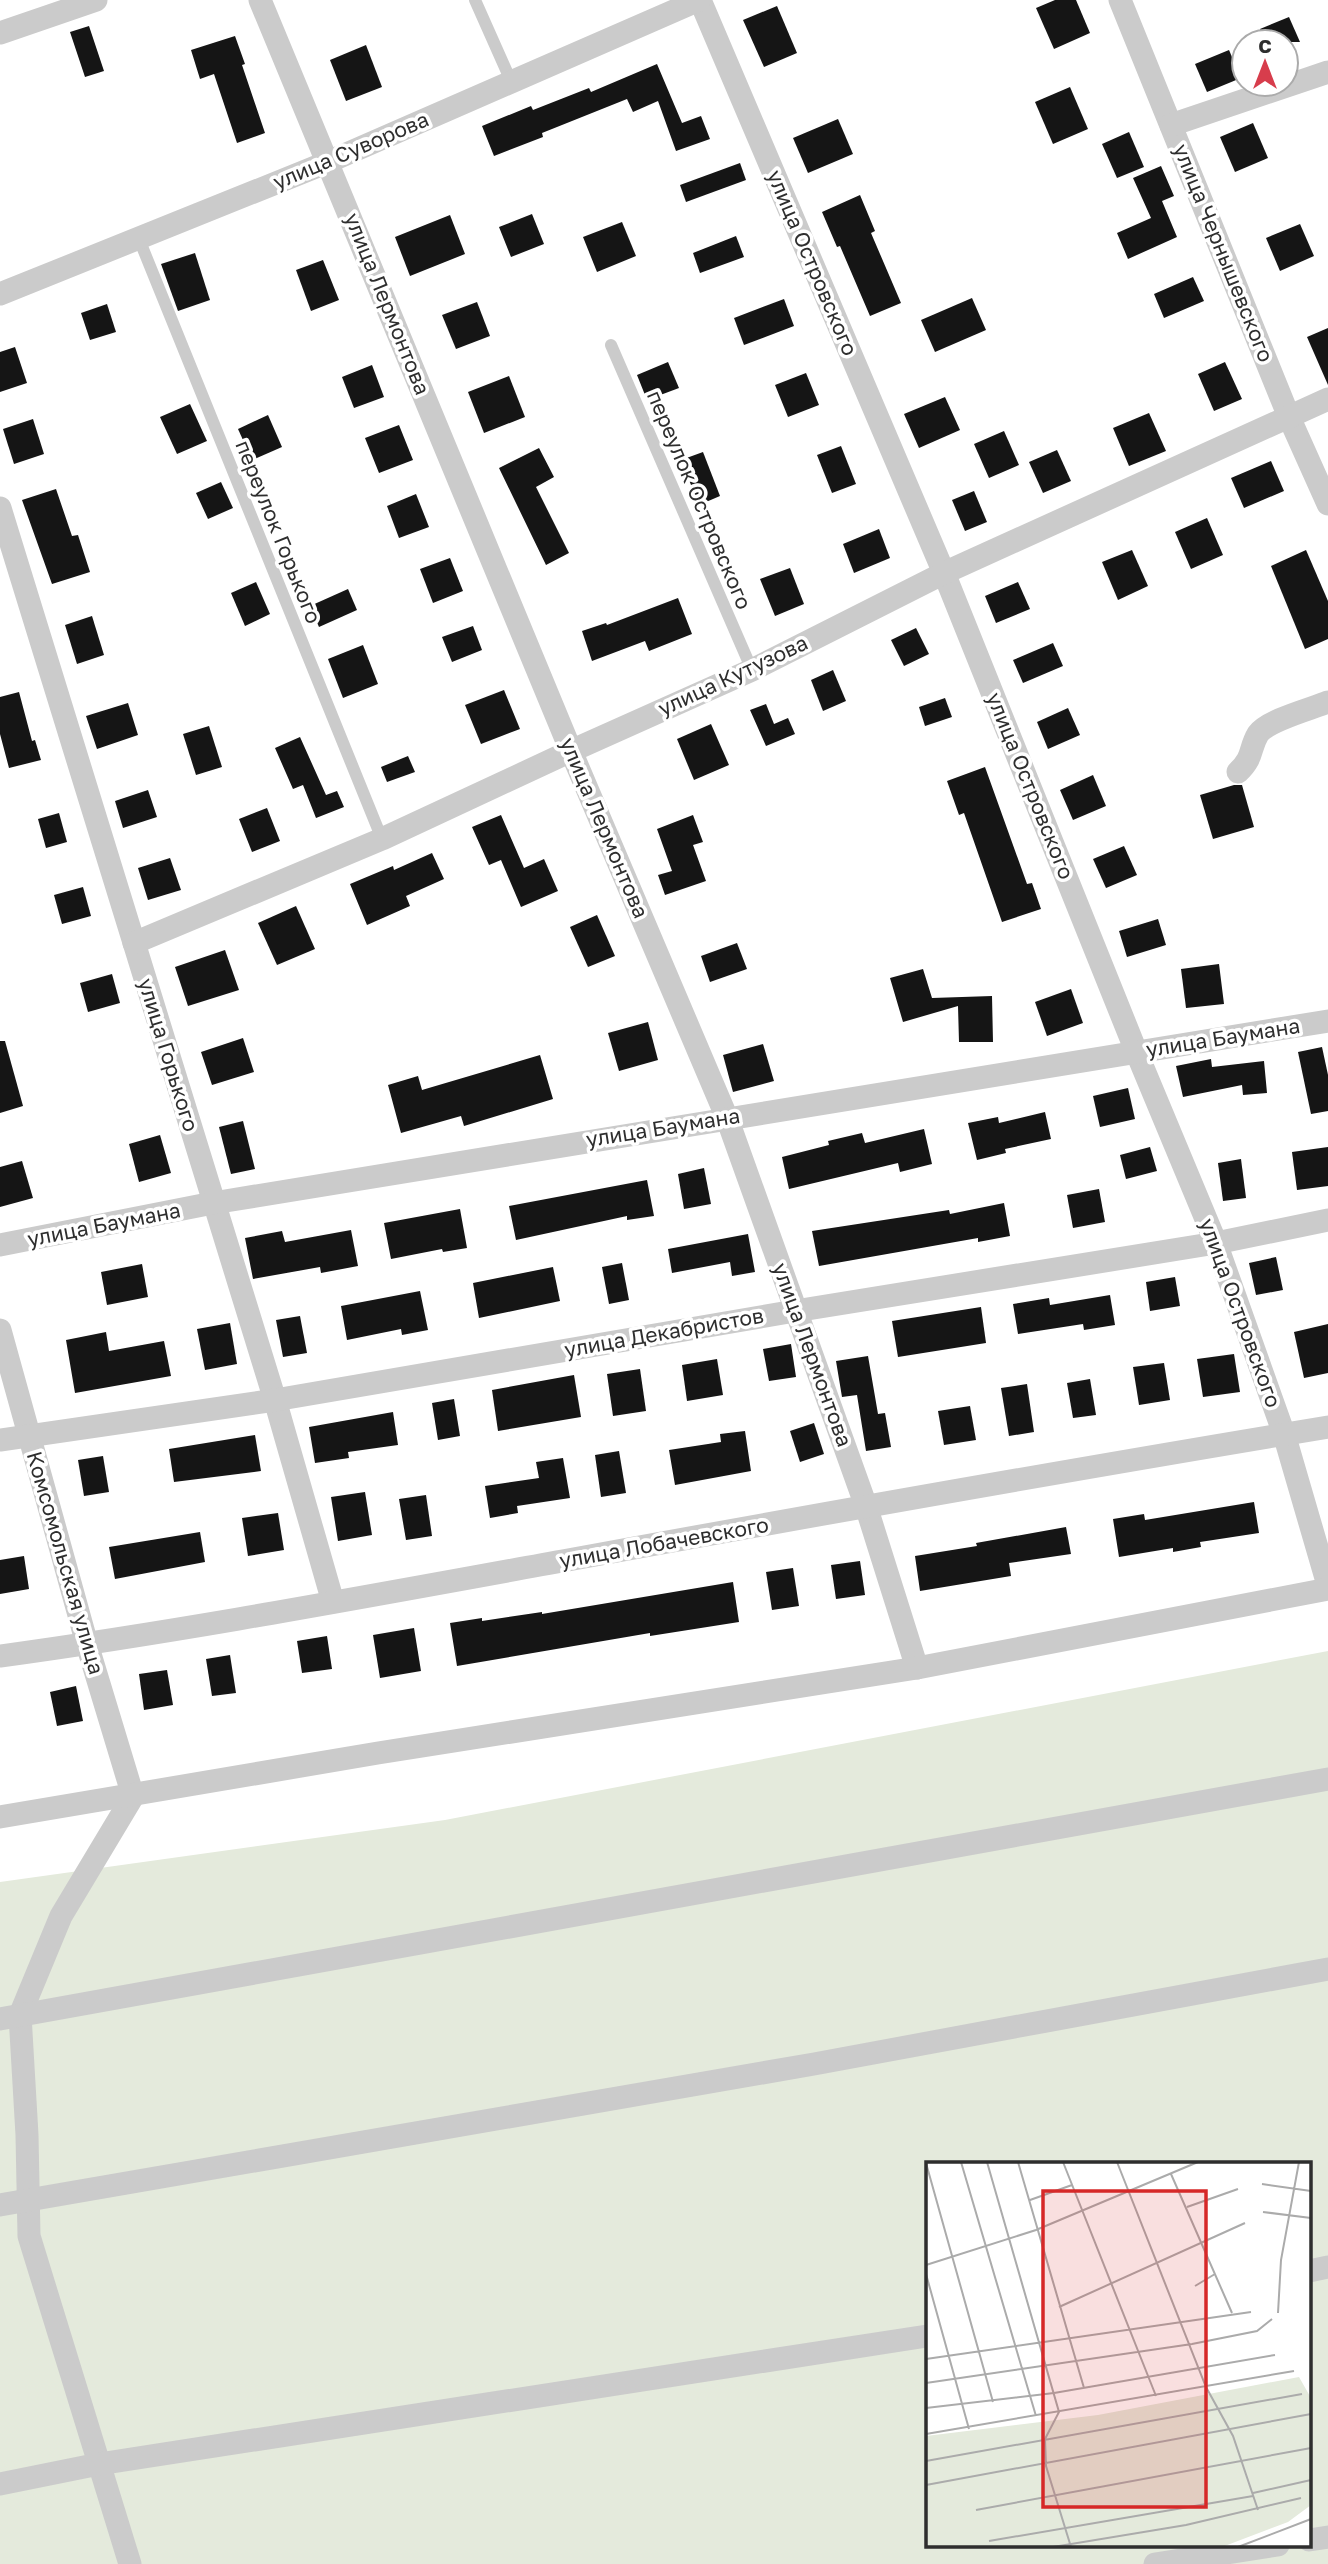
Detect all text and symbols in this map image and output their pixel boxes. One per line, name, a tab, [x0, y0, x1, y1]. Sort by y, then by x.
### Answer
north arrow	[1230, 28, 1300, 98]
text: С	[1258, 34, 1272, 57]
street label: улица Суворова	[269, 106, 432, 195]
street label: улица Чернышевского	[1168, 140, 1280, 365]
street label: улица Островского	[762, 166, 864, 359]
street label: улица Лермонтова	[340, 209, 436, 398]
street label: переулок Островского	[642, 386, 758, 613]
street label: переулок Горького	[230, 436, 328, 627]
street label: улица Кутузова	[654, 629, 812, 721]
street label: улица Островского	[982, 688, 1080, 883]
street label: улица Лермонтова	[555, 733, 655, 922]
street label: улица Горького	[133, 975, 205, 1135]
street label: улица Баумана	[1144, 1012, 1302, 1062]
street label: улица Баумана	[584, 1102, 742, 1152]
street label: улица Баумана	[25, 1196, 183, 1252]
street label: улица Островского	[1195, 1215, 1287, 1411]
street label: улица Лермонтова	[768, 1259, 858, 1450]
street label: улица Декабристов	[562, 1302, 766, 1362]
street label: Комсомольская улица	[22, 1448, 110, 1677]
street label: улица Лобачевского	[557, 1511, 771, 1573]
inset map	[926, 2162, 1310, 2546]

